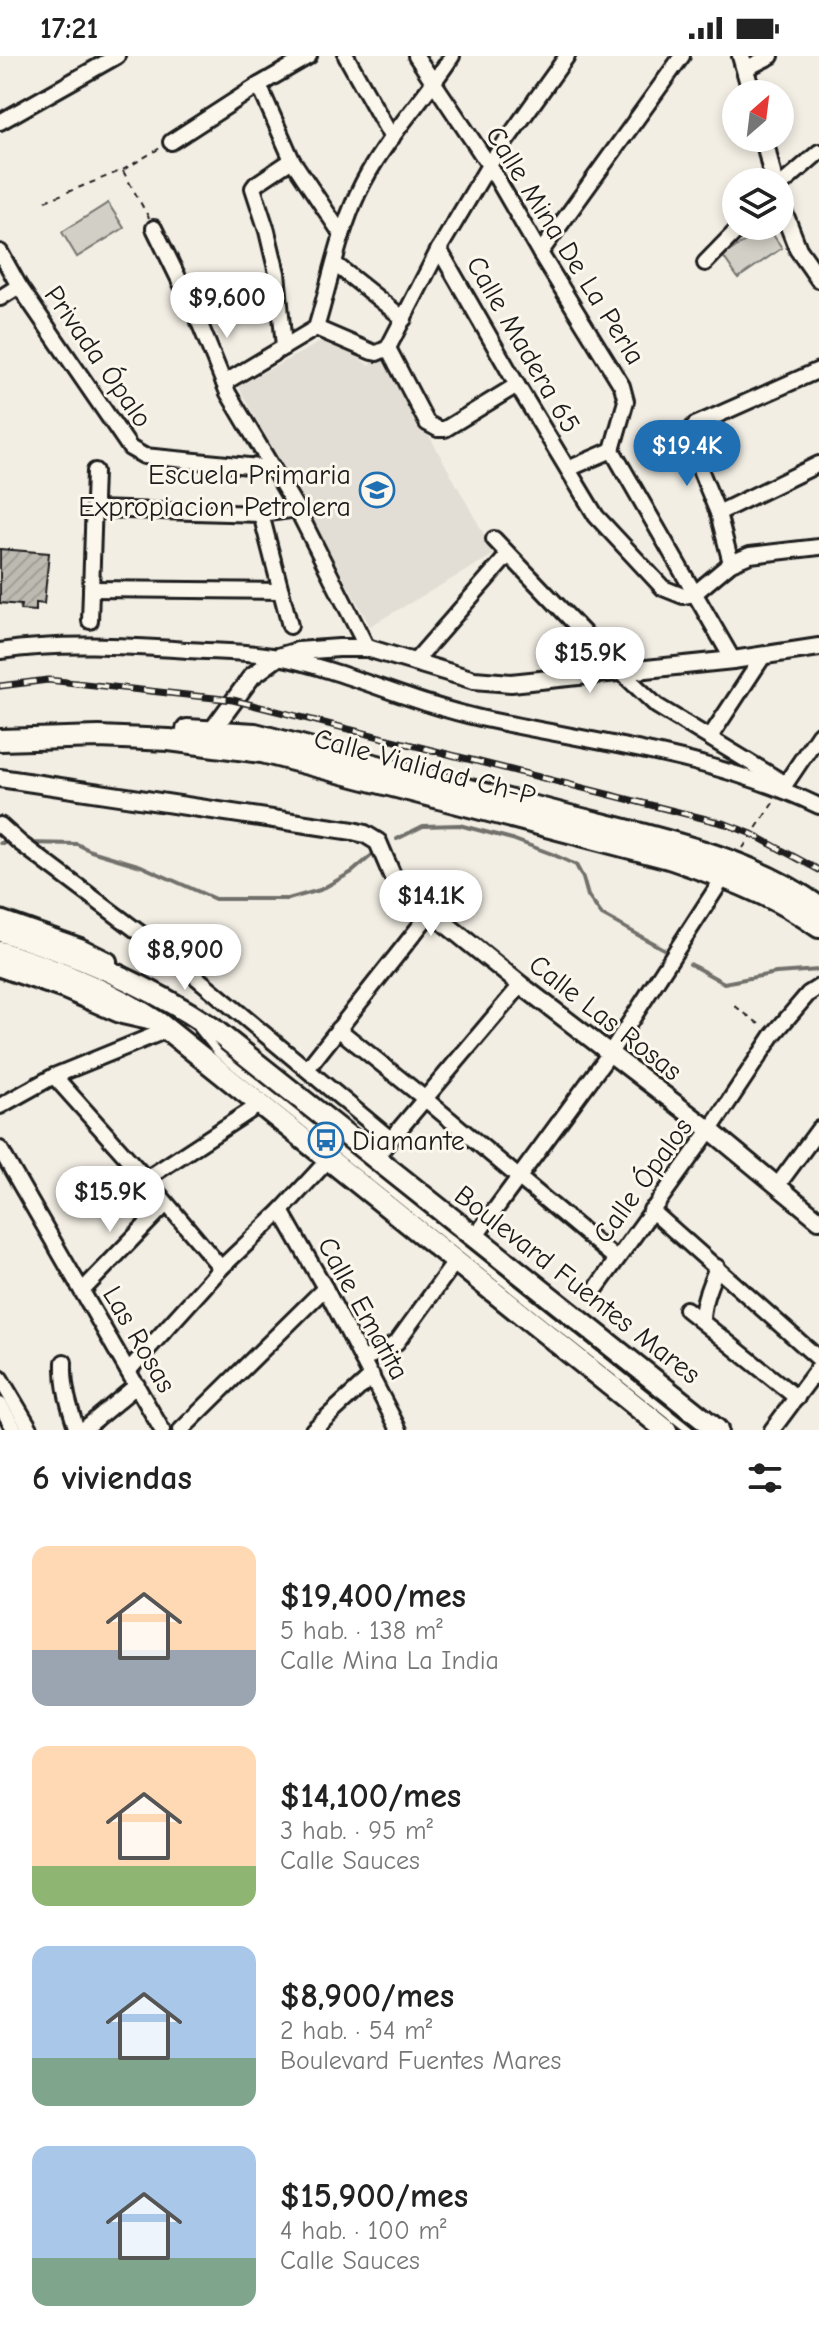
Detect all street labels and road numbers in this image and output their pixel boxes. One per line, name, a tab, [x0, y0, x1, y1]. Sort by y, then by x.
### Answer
street label: Calle Mina De La Perla	[479, 120, 652, 371]
street label: Calle Madera 65	[460, 250, 587, 439]
street label: Privada Ópalo	[38, 279, 160, 434]
street label: Calle Vialidad Ch-P	[310, 722, 539, 812]
street label: Calle Las Rosas	[523, 948, 688, 1087]
street label: Calle Ópalos	[586, 1111, 699, 1249]
street label: Boulevard Fuentes Mares	[448, 1179, 707, 1391]
street label: Calle Ematita	[311, 1232, 415, 1385]
street label: Las Rosas	[96, 1281, 182, 1398]

